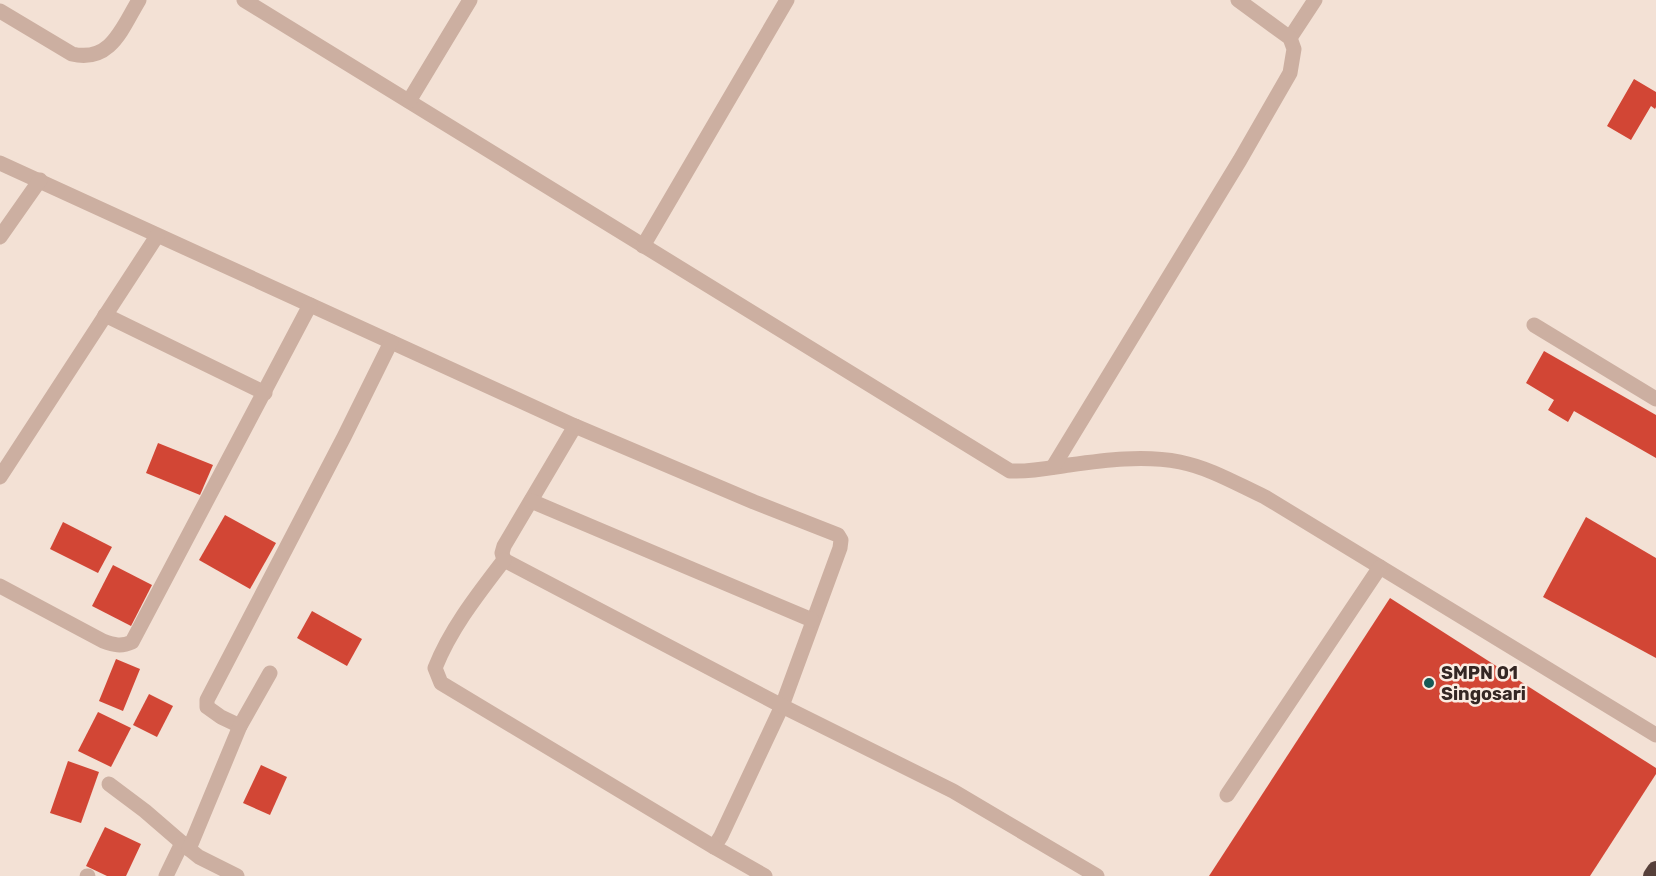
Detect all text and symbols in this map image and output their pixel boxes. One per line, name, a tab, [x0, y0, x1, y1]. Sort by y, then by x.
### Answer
place label: SMPN 01 Singosari	[1441, 662, 1526, 705]
marker: SMPN 01 Singosari	[1422, 676, 1436, 690]

